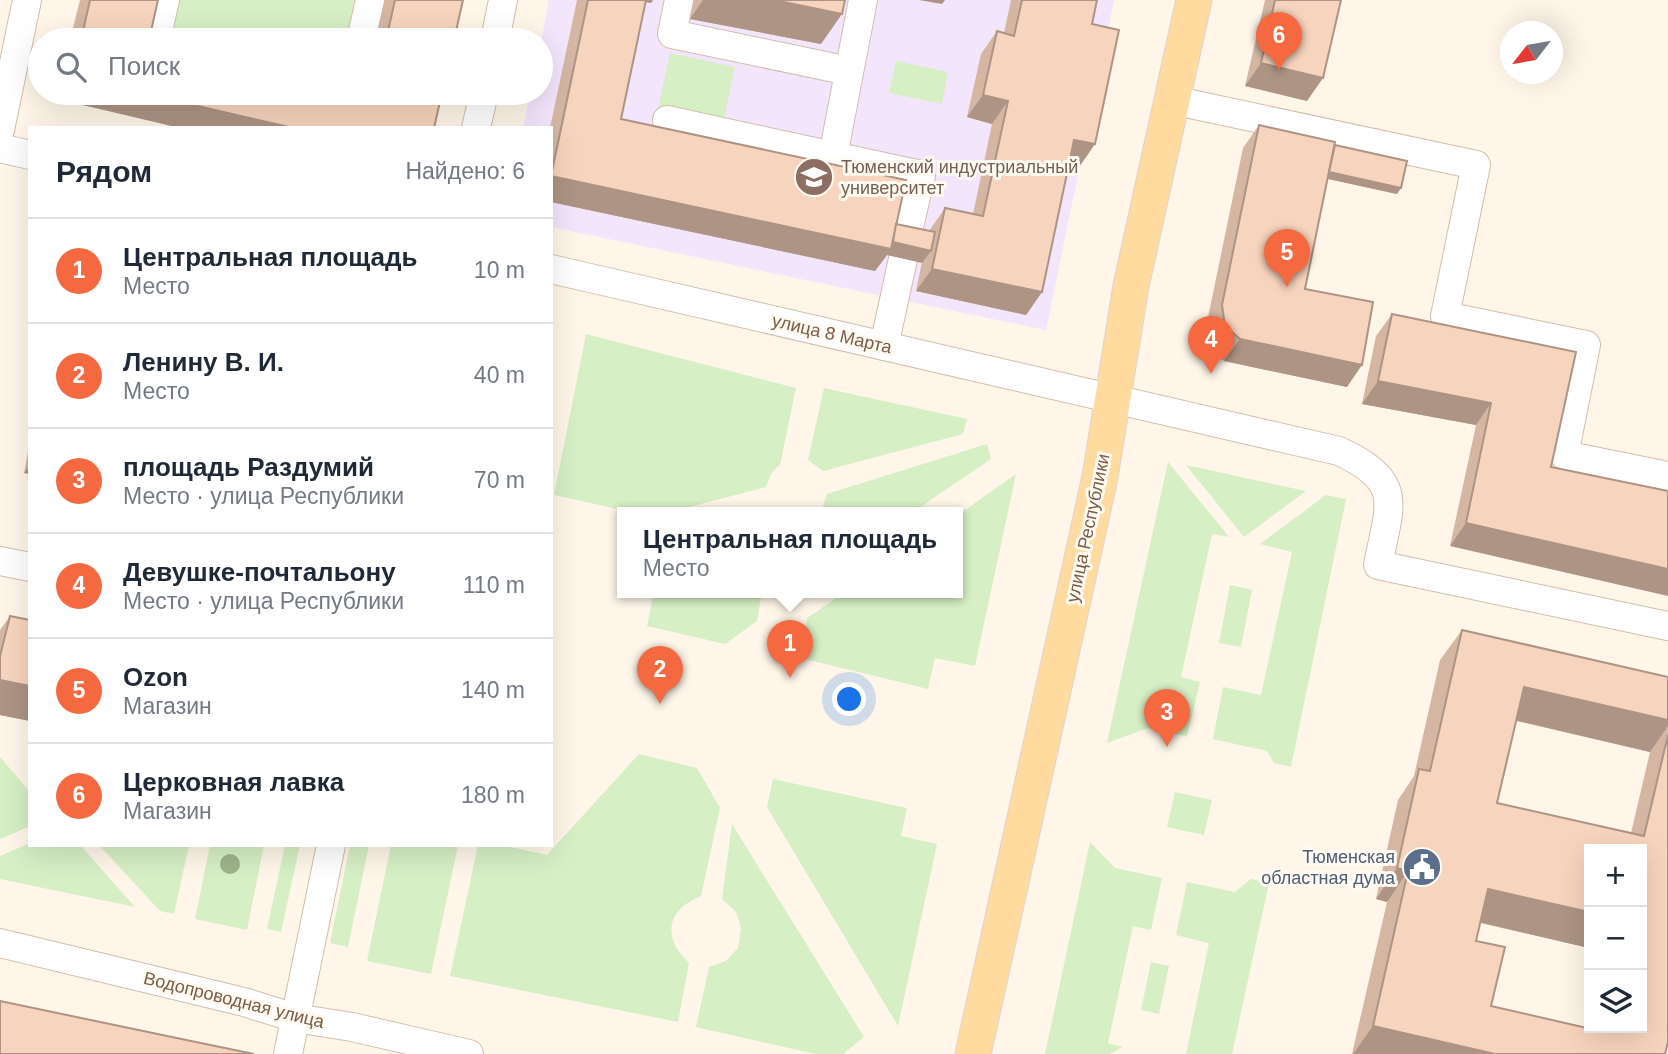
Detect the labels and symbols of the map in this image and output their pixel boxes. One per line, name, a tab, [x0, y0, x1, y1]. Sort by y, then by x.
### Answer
pin: 6	[1256, 12, 1302, 70]
north arrow	[1500, 21, 1563, 84]
school or university icon: Тюменский индустриальный университет	[793, 156, 835, 198]
place label: Тюменский индустриальный университет	[841, 157, 1078, 198]
pin: 5	[1264, 229, 1310, 287]
street label: улица 8 Марта	[770, 310, 895, 358]
pin: 4	[1188, 316, 1234, 374]
street label: улица Республики	[1062, 452, 1114, 604]
pin: 1	[767, 620, 813, 678]
pin: 2	[637, 646, 683, 704]
your location	[832, 682, 866, 716]
pin: 3	[1144, 689, 1190, 747]
public building icon: Тюменская областная дума	[1401, 846, 1443, 888]
place label: Тюменская областная дума	[1261, 847, 1396, 888]
street label: Водопроводная улица	[142, 968, 327, 1032]

